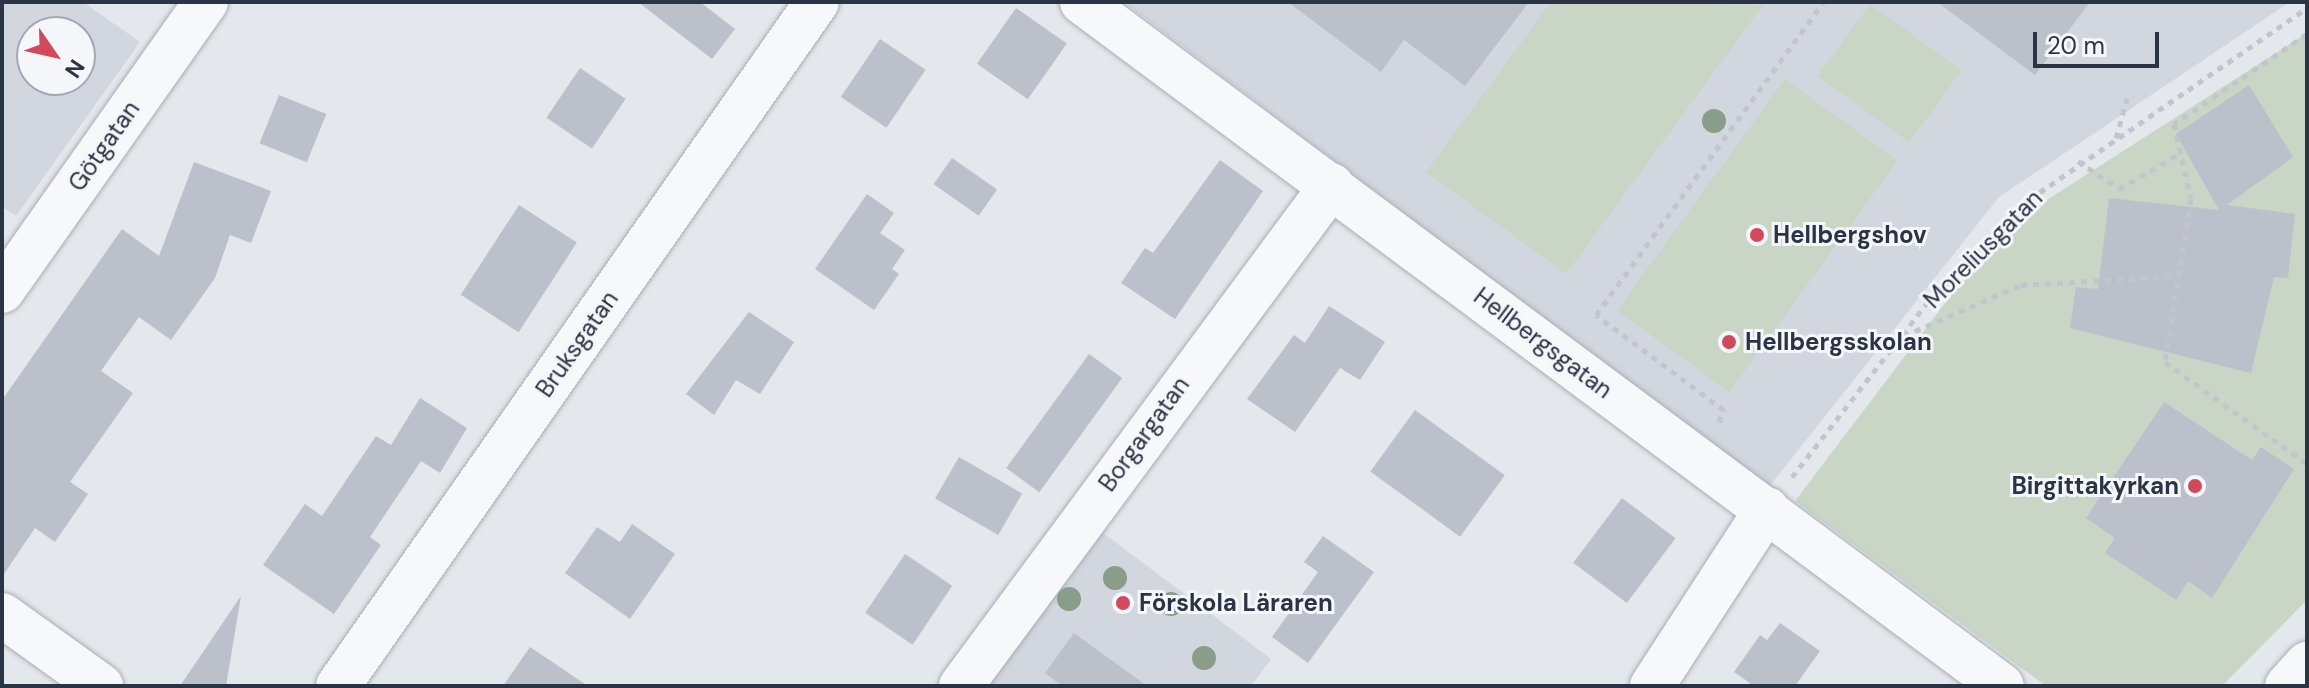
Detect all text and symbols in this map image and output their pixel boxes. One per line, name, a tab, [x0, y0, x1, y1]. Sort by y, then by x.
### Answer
north arrow	[16, 16, 96, 96]
scale bar	[2037, 16, 2163, 66]
text: 20 m	[2047, 30, 2105, 61]
text: N	[58, 54, 91, 83]
street label: Götgatan	[62, 95, 146, 197]
street label: Moreliusgatan	[1918, 184, 2048, 314]
place label: Hellbergshov	[1773, 221, 1927, 249]
marker: Hellbergshov	[1748, 226, 1766, 244]
street label: Hellbergsgatan	[1468, 282, 1618, 404]
street label: Bruksgatan	[530, 285, 624, 403]
place label: Hellbergsskolan	[1745, 328, 1932, 356]
marker: Hellbergsskolan	[1720, 333, 1738, 351]
street label: Borgargatan	[1093, 371, 1195, 497]
place label: Birgittakyrkan	[2011, 472, 2179, 500]
marker: Birgittakyrkan	[2186, 477, 2204, 495]
place label: Förskola Läraren	[1139, 589, 1333, 617]
marker: Förskola Läraren	[1114, 594, 1132, 612]

